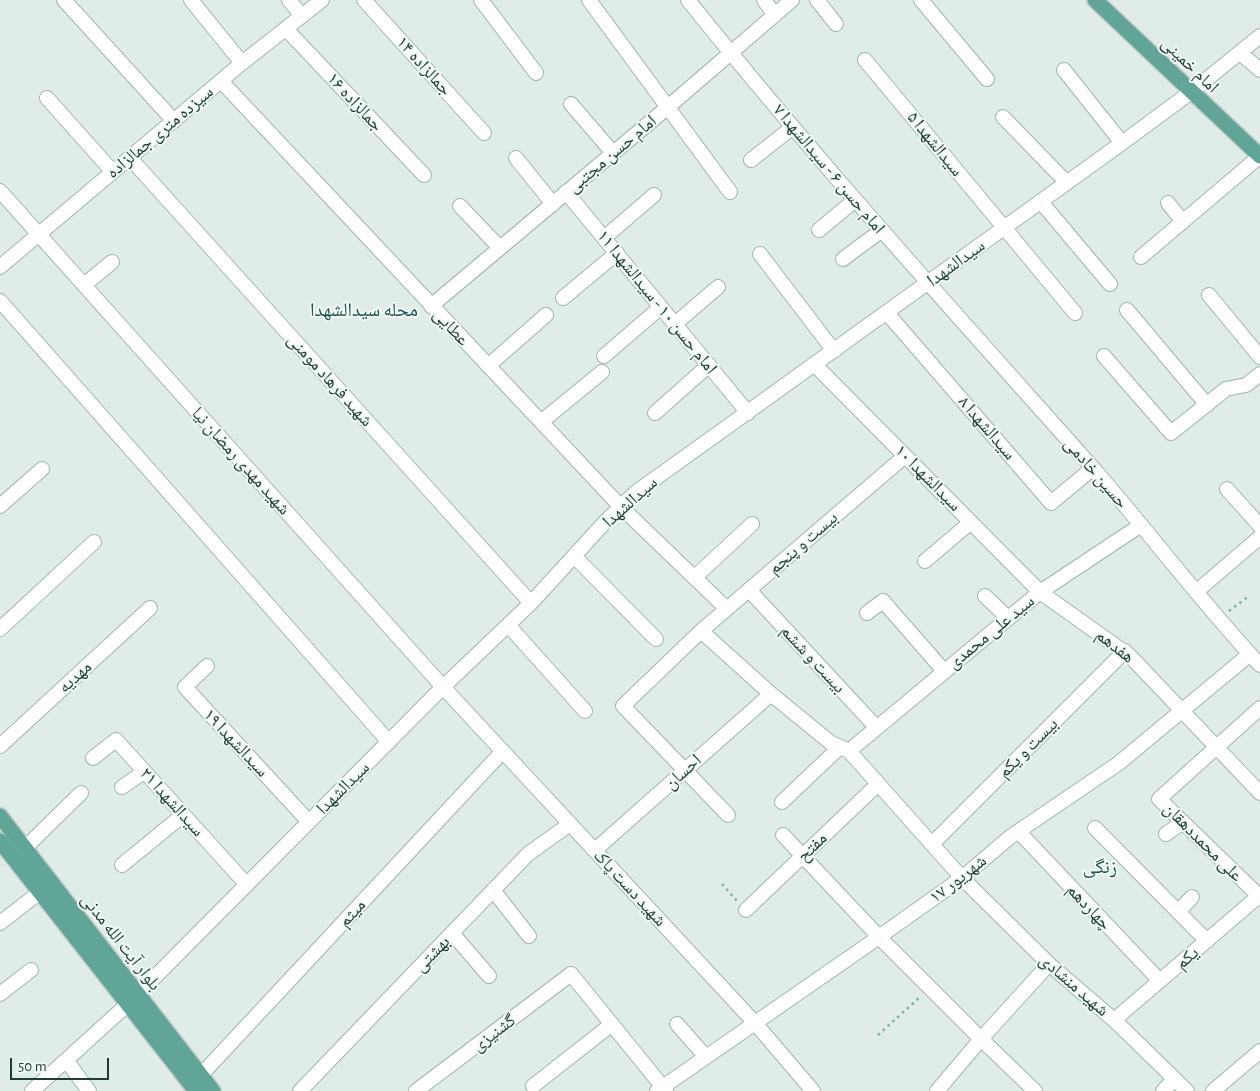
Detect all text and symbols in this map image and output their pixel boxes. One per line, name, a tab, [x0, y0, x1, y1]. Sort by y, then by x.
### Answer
street label: جمالزاده ۱۴	[392, 32, 456, 100]
street label: امام خمینی	[1157, 32, 1223, 98]
street label: جمالزاده ۱۶	[322, 68, 388, 136]
street label: سیزده متری جمالزاده	[102, 81, 218, 183]
street label: امام حسن ۶ - سیدالشهدا ۷	[768, 100, 890, 238]
street label: سیدالشهدا ۵	[902, 107, 968, 181]
street label: امام حسن مجتبی	[563, 110, 661, 198]
street label: امام حسن ۱۰ - سیدالشهدا ۱۱	[592, 226, 722, 378]
street label: سیدالشهدا	[923, 235, 989, 291]
district label: محله سیدالشهدا	[310, 299, 418, 321]
street label: عطایی	[428, 304, 474, 350]
street label: شهید فرهاد مومنی	[282, 329, 378, 431]
street label: سیدالشهدا ۸	[953, 392, 1021, 464]
street label: شهید مهدی رمضان نیا	[187, 403, 295, 519]
street label: حسین خادمی	[1059, 433, 1133, 513]
street label: سیدالشهدا ۱۰	[890, 440, 966, 516]
street label: سیدالشهدا	[598, 472, 662, 532]
street label: بیست و پنجم	[764, 507, 842, 579]
street label: سید علی محمدی	[943, 590, 1039, 674]
street label: بیست و ششم	[776, 620, 850, 698]
street label: هفدهم	[1091, 624, 1139, 668]
street label: مهدیه	[54, 656, 96, 698]
street label: سیدالشهدا ۱۹	[199, 704, 273, 782]
street label: بیست و یکم	[993, 713, 1063, 783]
street label: احسان	[660, 750, 706, 794]
street label: سیدالشهدا	[312, 757, 374, 819]
street label: سیدالشهدا ۲۱	[135, 763, 209, 841]
street label: علی محمددهقان	[1159, 798, 1247, 886]
street label: مفتح	[792, 828, 832, 866]
street label: شهید دست پاک	[589, 845, 671, 931]
street label: ۱۷ شهریور	[925, 850, 991, 908]
district label: زنگی	[1083, 856, 1117, 878]
street label: چهاردهم	[1062, 879, 1116, 935]
street label: بلوار آیت الله مدنی	[76, 889, 166, 995]
street label: میثم	[334, 894, 370, 932]
street label: بهشتی	[409, 931, 455, 977]
street label: یکم	[1171, 942, 1203, 974]
street label: شهید منشادی	[1035, 949, 1113, 1021]
street label: گشنیزی	[468, 1009, 520, 1057]
scale bar	[12, 1048, 111, 1080]
text: 50 m	[18, 1059, 47, 1074]

